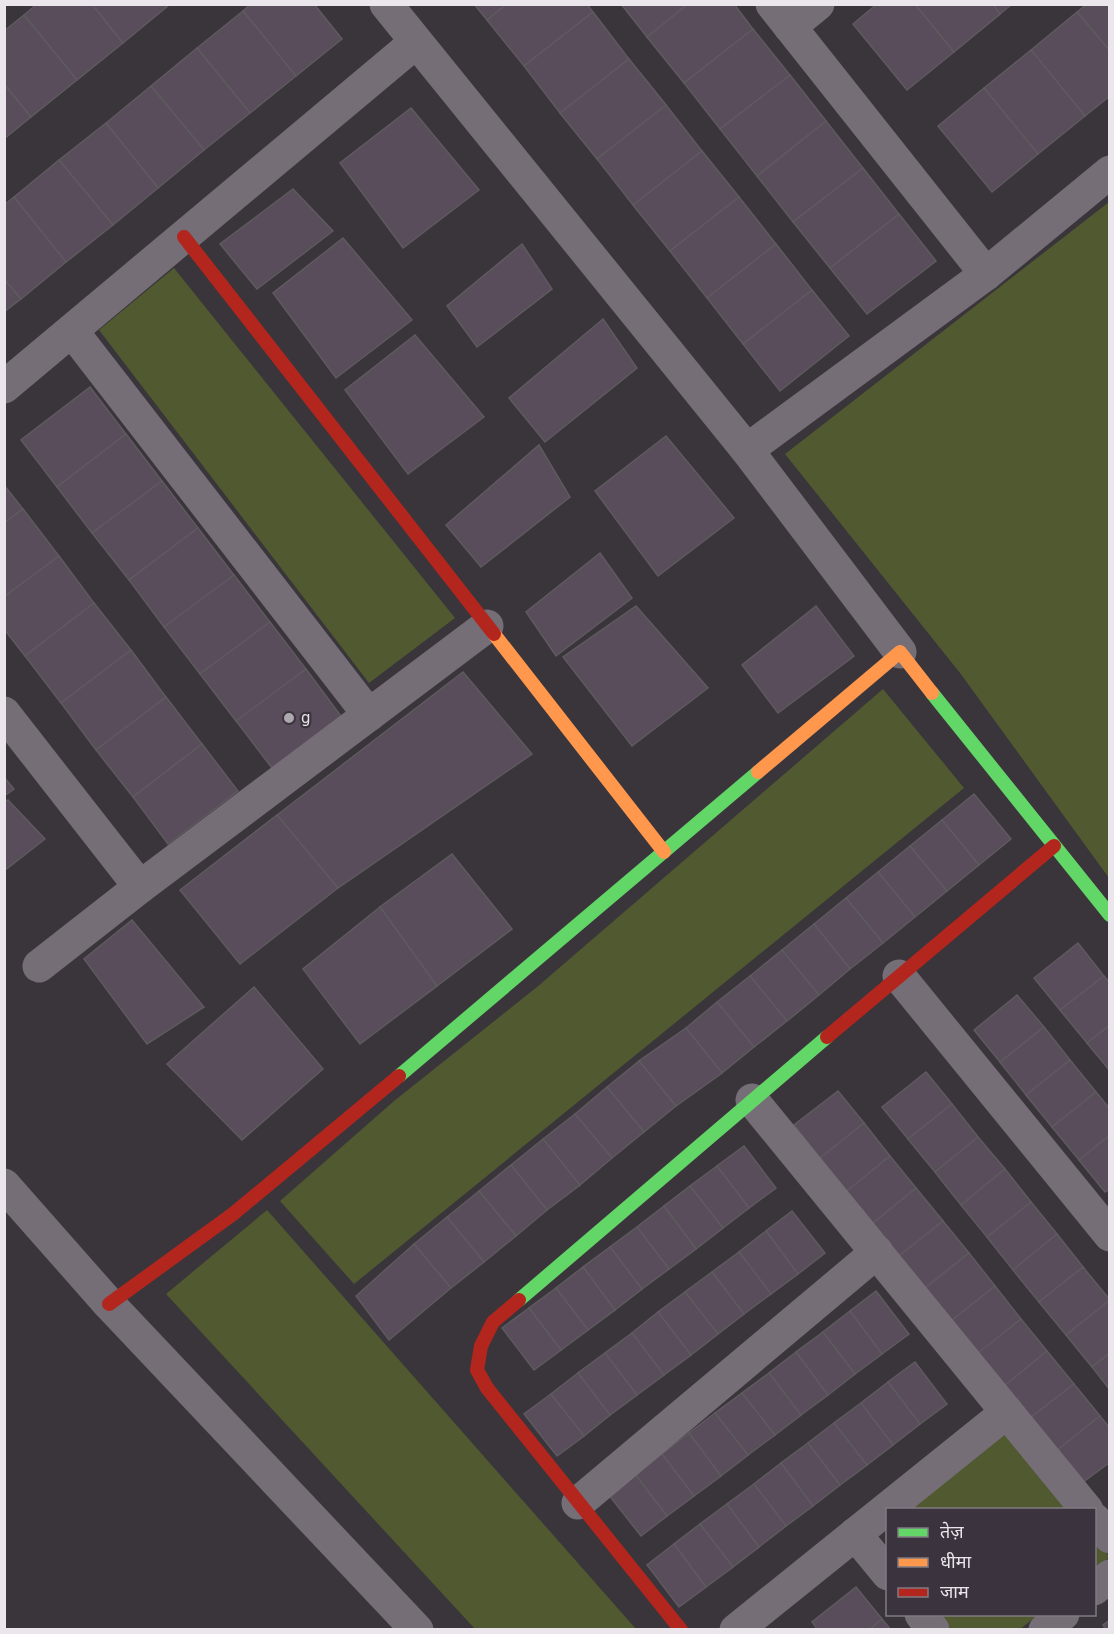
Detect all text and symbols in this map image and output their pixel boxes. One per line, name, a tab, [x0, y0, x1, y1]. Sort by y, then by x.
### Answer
place label: g	[301, 709, 311, 727]
marker: g	[282, 711, 296, 725]
legend	[886, 1508, 1096, 1616]
text: तेज़	[940, 1521, 964, 1542]
text: धीमा	[940, 1551, 971, 1572]
text: जाम	[940, 1581, 970, 1602]

